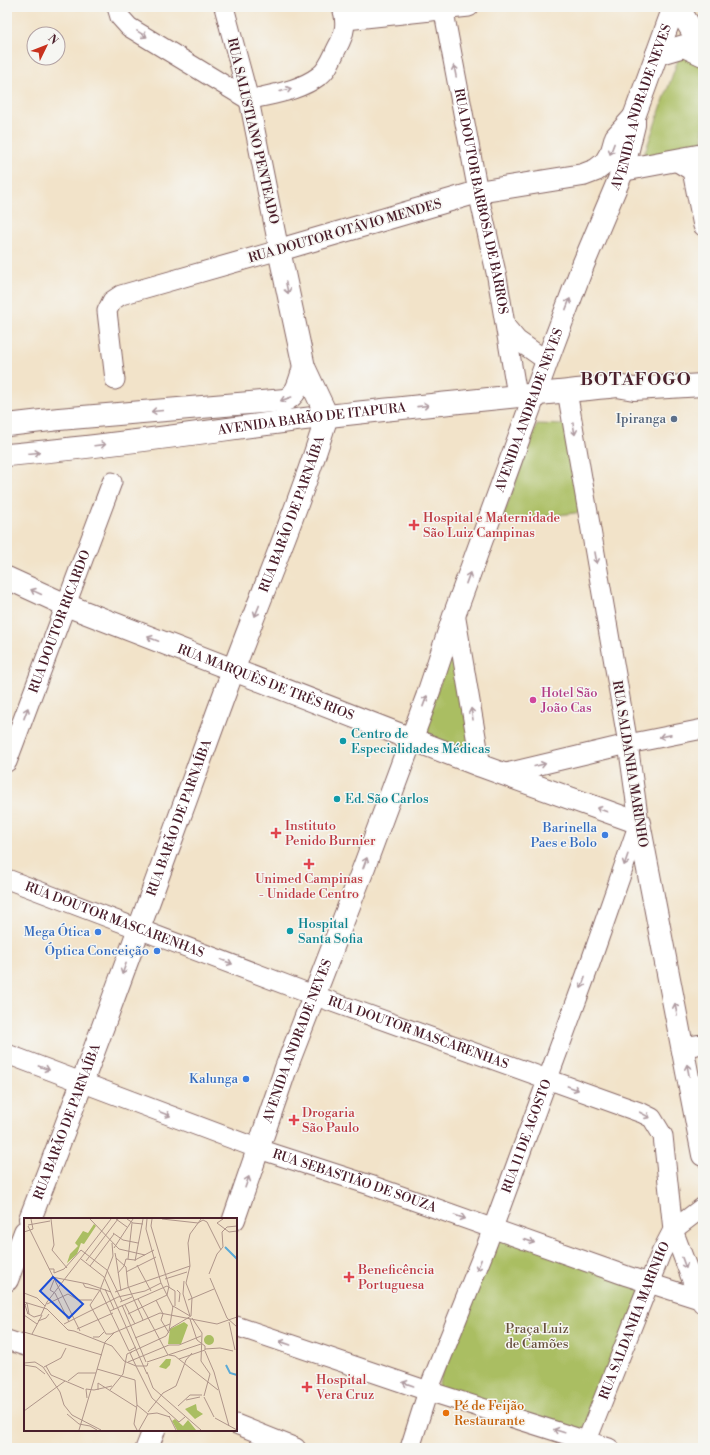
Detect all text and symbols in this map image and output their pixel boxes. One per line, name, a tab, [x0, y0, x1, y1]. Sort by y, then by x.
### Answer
street label: AVENIDA ANDRADE NEVES	[607, 22, 675, 193]
north arrow	[26, 26, 66, 66]
one-way arrow	[136, 31, 148, 39]
text: N	[44, 32, 61, 48]
street label: RUA SALUSTIANO PENTEADO	[224, 36, 282, 226]
one-way arrow	[451, 65, 459, 78]
one-way arrow	[280, 86, 293, 94]
street label: RUA DOUTOR BARBOSA DE BARROS	[451, 87, 511, 315]
one-way arrow	[608, 142, 616, 154]
street label: RUA DOUTOR OTÁVIO MENDES	[246, 195, 444, 266]
one-way arrow	[284, 281, 292, 294]
one-way arrow	[564, 299, 572, 311]
street label: AVENIDA ANDRADE NEVES	[491, 326, 567, 495]
district label: BOTAFOGO	[580, 369, 692, 391]
one-way arrow	[281, 395, 293, 403]
street label: AVENIDA BARÃO DE ITAPURA	[216, 399, 408, 439]
one-way arrow	[416, 402, 429, 409]
one-way arrow	[151, 407, 164, 414]
place label: Ipiranga	[616, 411, 666, 427]
marker: Ipiranga	[669, 414, 679, 424]
one-way arrow	[570, 423, 578, 436]
street label: RUA BARÃO DE PARNAÍBA	[256, 433, 329, 595]
one-way arrow	[93, 441, 106, 449]
one-way arrow	[27, 449, 40, 456]
place label: Hospital e Maternidade São Luiz Campinas	[423, 510, 561, 541]
marker: Hospital e Maternidade São Luiz Campinas	[408, 519, 420, 531]
street label: RUA DOUTOR RICARDO	[26, 548, 94, 695]
one-way arrow	[592, 551, 600, 564]
one-way arrow	[464, 573, 472, 585]
one-way arrow	[31, 588, 43, 595]
one-way arrow	[252, 604, 260, 616]
one-way arrow	[147, 634, 159, 642]
street label: RUA MARQUÊS DE TRÊS RIOS	[175, 641, 356, 724]
street label: RUA SALDANHA MARINHO	[609, 679, 651, 849]
place label: Hotel São João Cas	[540, 685, 598, 716]
marker: Hotel São João Cas	[528, 695, 538, 705]
one-way arrow	[421, 696, 429, 708]
one-way arrow	[22, 707, 30, 719]
one-way arrow	[468, 708, 476, 721]
place label: Centro de Especialidades Médicas	[351, 726, 490, 757]
one-way arrow	[659, 732, 672, 740]
street label: RUA BARÃO DE PARNAÍBA	[144, 736, 215, 898]
marker: Centro de Especialidades Médicas	[338, 736, 348, 746]
one-way arrow	[533, 760, 546, 768]
place label: Ed. São Carlos	[345, 791, 429, 807]
marker: Ed. São Carlos	[332, 794, 342, 804]
one-way arrow	[597, 806, 609, 814]
place label: Instituto Penido Burnier	[285, 818, 376, 849]
place label: Barinella Paes e Bolo	[530, 820, 597, 851]
marker: Instituto Penido Burnier	[270, 827, 282, 839]
marker: Barinella Paes e Bolo	[600, 830, 610, 840]
one-way arrow	[622, 854, 629, 867]
marker: Unimed Campinas - Unidade Centro	[303, 858, 315, 870]
one-way arrow	[361, 858, 369, 870]
place label: Unimed Campinas - Unidade Centro	[255, 871, 363, 902]
street label: RUA DOUTOR MASCARENHAS	[22, 878, 207, 961]
place label: Hospital Santa Sofia	[298, 916, 363, 947]
place label: Mega Ótica	[24, 923, 90, 940]
marker: Hospital Santa Sofia	[285, 926, 295, 936]
marker: Mega Ótica	[93, 927, 103, 937]
place label: Óptica Conceição	[45, 942, 149, 959]
marker: Óptica Conceição	[152, 946, 162, 956]
street label: AVENIDA ANDRADE NEVES	[259, 957, 335, 1126]
one-way arrow	[220, 959, 232, 967]
one-way arrow	[120, 963, 128, 975]
one-way arrow	[578, 977, 586, 989]
street label: RUA DOUTOR MASCARENHAS	[326, 993, 511, 1072]
one-way arrow	[671, 1003, 679, 1016]
street label: RUA BARÃO DE PARNAÍBA	[30, 1041, 104, 1202]
one-way arrow	[683, 1064, 691, 1077]
one-way arrow	[37, 1065, 50, 1072]
place label: Kalunga	[189, 1071, 238, 1087]
marker: Kalunga	[241, 1074, 251, 1084]
street label: RUA 11 DE AGOSTO	[498, 1077, 555, 1195]
one-way arrow	[566, 1085, 578, 1093]
place label: Drogaria São Paulo	[302, 1105, 359, 1136]
one-way arrow	[159, 1110, 171, 1118]
one-way arrow	[639, 1112, 651, 1119]
marker: Drogaria São Paulo	[289, 1115, 299, 1125]
street label: RUA SEBASTIÃO DE SOUZA	[270, 1146, 440, 1216]
one-way arrow	[244, 1176, 251, 1189]
one-way arrow	[453, 1213, 465, 1221]
inset map	[24, 1218, 237, 1431]
one-way arrow	[522, 1238, 535, 1245]
street label: RUA SALDANHA MARINHO	[596, 1239, 674, 1402]
one-way arrow	[681, 1257, 689, 1269]
one-way arrow	[474, 1258, 482, 1270]
place label: Beneficência Portuguesa	[357, 1262, 435, 1293]
marker: Beneficência Portuguesa	[343, 1271, 355, 1283]
park label: Praça Luiz de Camões	[505, 1321, 569, 1352]
one-way arrow	[279, 1338, 291, 1346]
place label: Hospital Vera Cruz	[315, 1372, 374, 1403]
one-way arrow	[402, 1380, 414, 1388]
marker: Hospital Vera Cruz	[301, 1381, 313, 1393]
place label: Pé de Feijão Restaurante	[454, 1398, 525, 1429]
marker: Pé de Feijão Restaurante	[441, 1408, 451, 1418]
one-way arrow	[553, 1427, 566, 1434]

